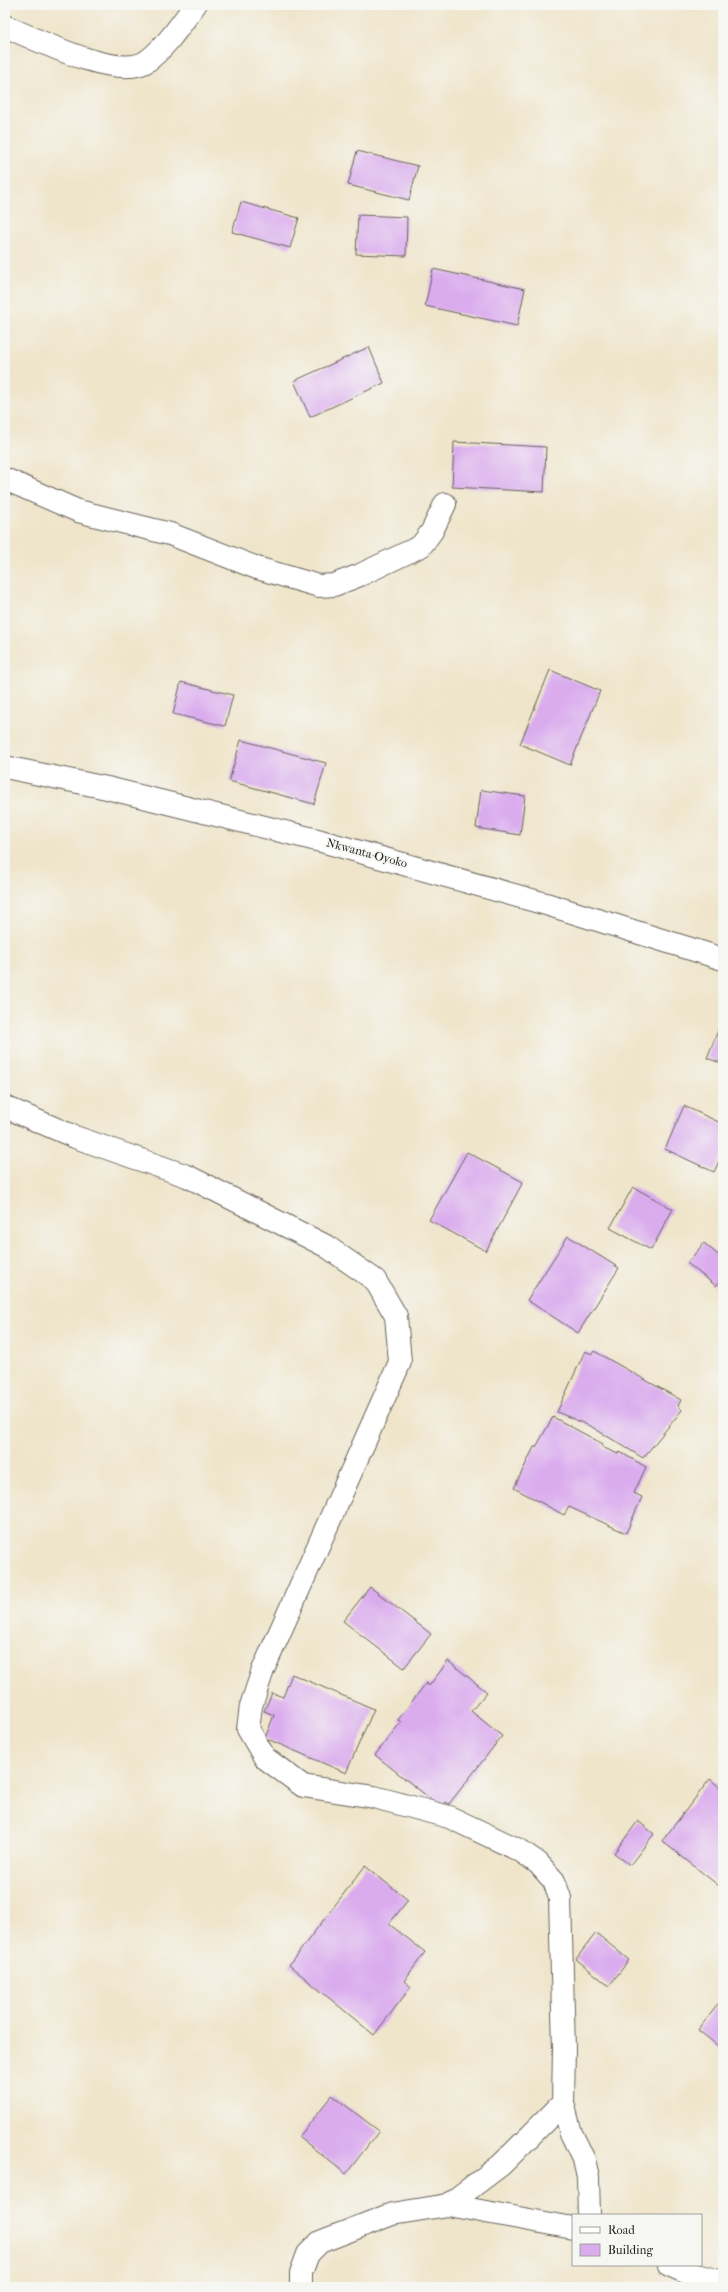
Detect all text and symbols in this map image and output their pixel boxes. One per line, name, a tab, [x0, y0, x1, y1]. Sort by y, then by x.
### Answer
street label: Nkwanta-Oyoko	[325, 835, 409, 871]
legend	[572, 2214, 702, 2266]
text: Road	[608, 2223, 635, 2237]
text: Building	[608, 2243, 653, 2257]

